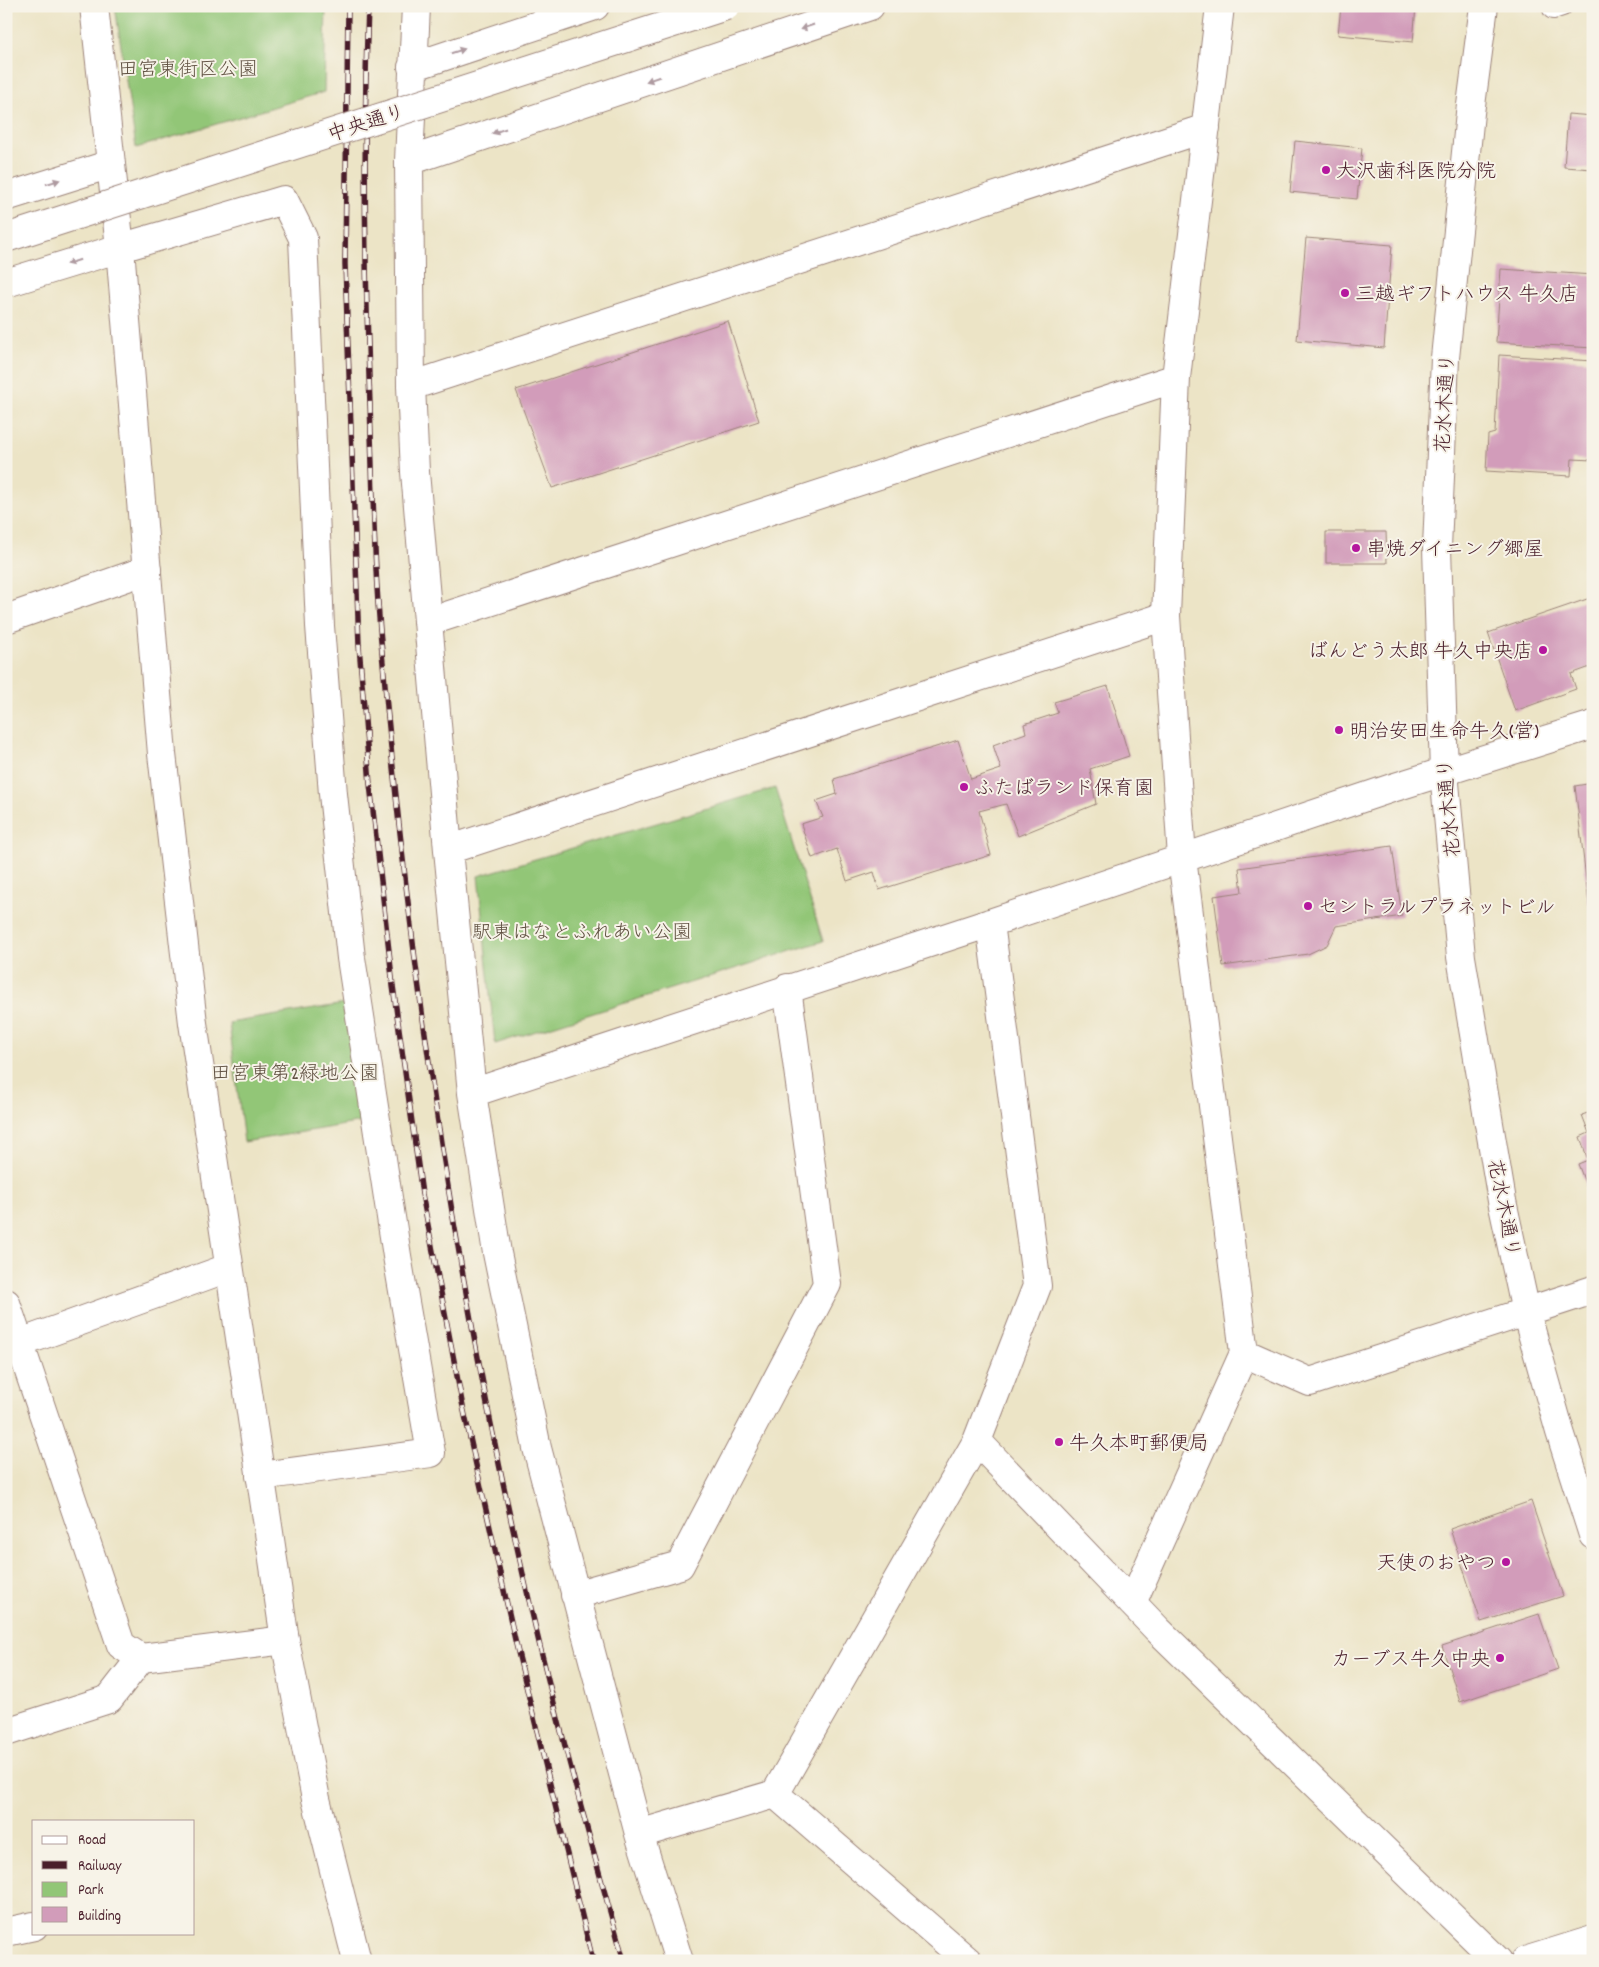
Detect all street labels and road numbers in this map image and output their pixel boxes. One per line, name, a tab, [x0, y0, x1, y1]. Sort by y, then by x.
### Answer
street label: 中央通り	[325, 99, 409, 151]
street label: 花水木通り	[1430, 352, 1464, 454]
street label: 花水木通り	[1433, 757, 1469, 859]
street label: 花水木通り	[1479, 1157, 1525, 1260]

